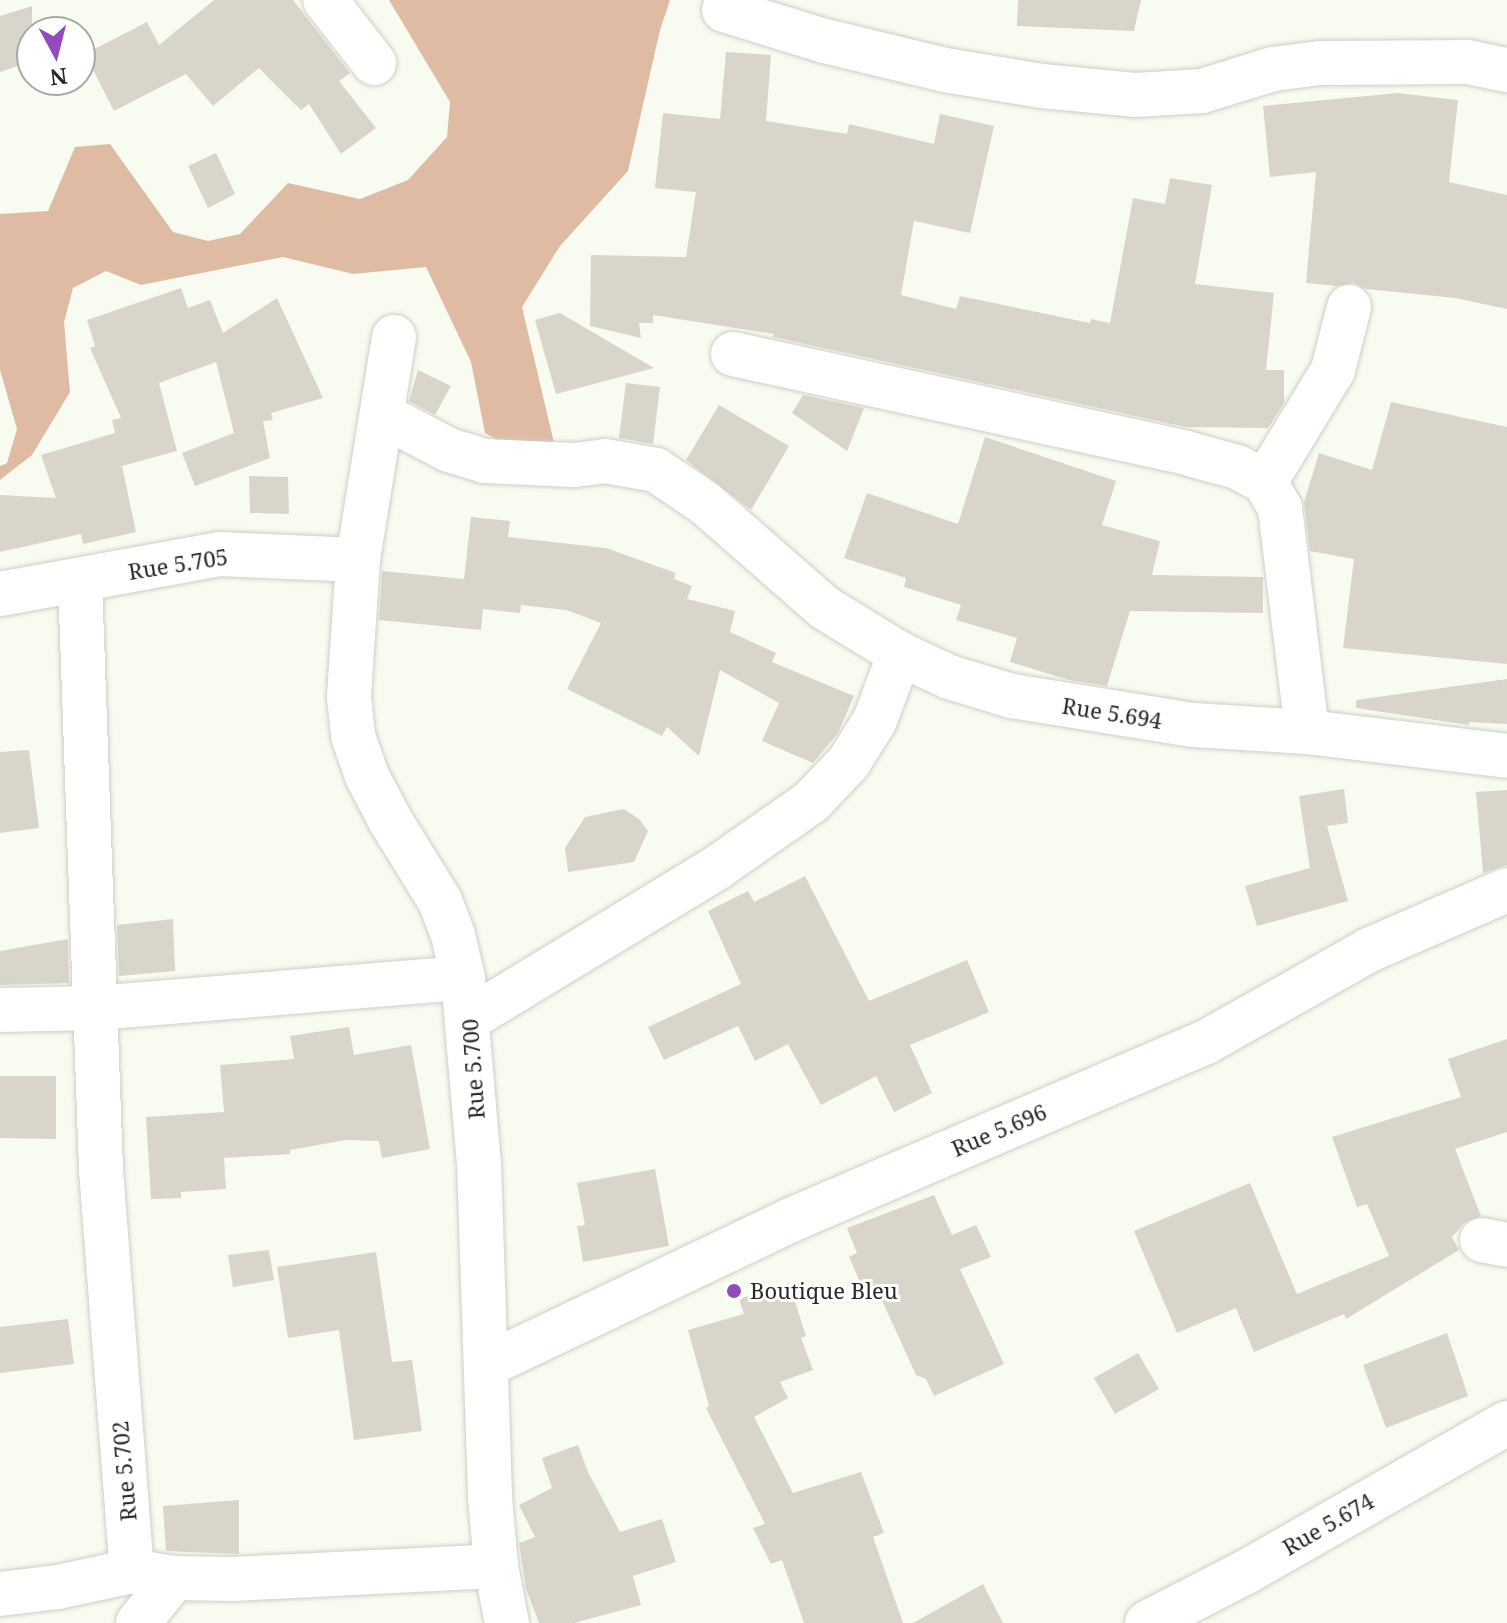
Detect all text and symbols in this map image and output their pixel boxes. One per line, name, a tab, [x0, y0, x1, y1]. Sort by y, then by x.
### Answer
north arrow	[16, 16, 96, 96]
text: N	[48, 62, 69, 94]
street label: Rue 5.705	[126, 543, 230, 585]
street label: Rue 5.694	[1060, 692, 1164, 734]
street label: Rue 5.700	[456, 1018, 490, 1120]
street label: Rue 5.696	[948, 1098, 1050, 1162]
place label: Boutique Bleu	[750, 1278, 898, 1304]
marker: Boutique Bleu	[725, 1282, 743, 1300]
street label: Rue 5.702	[106, 1420, 142, 1522]
street label: Rue 5.674	[1278, 1487, 1378, 1561]

